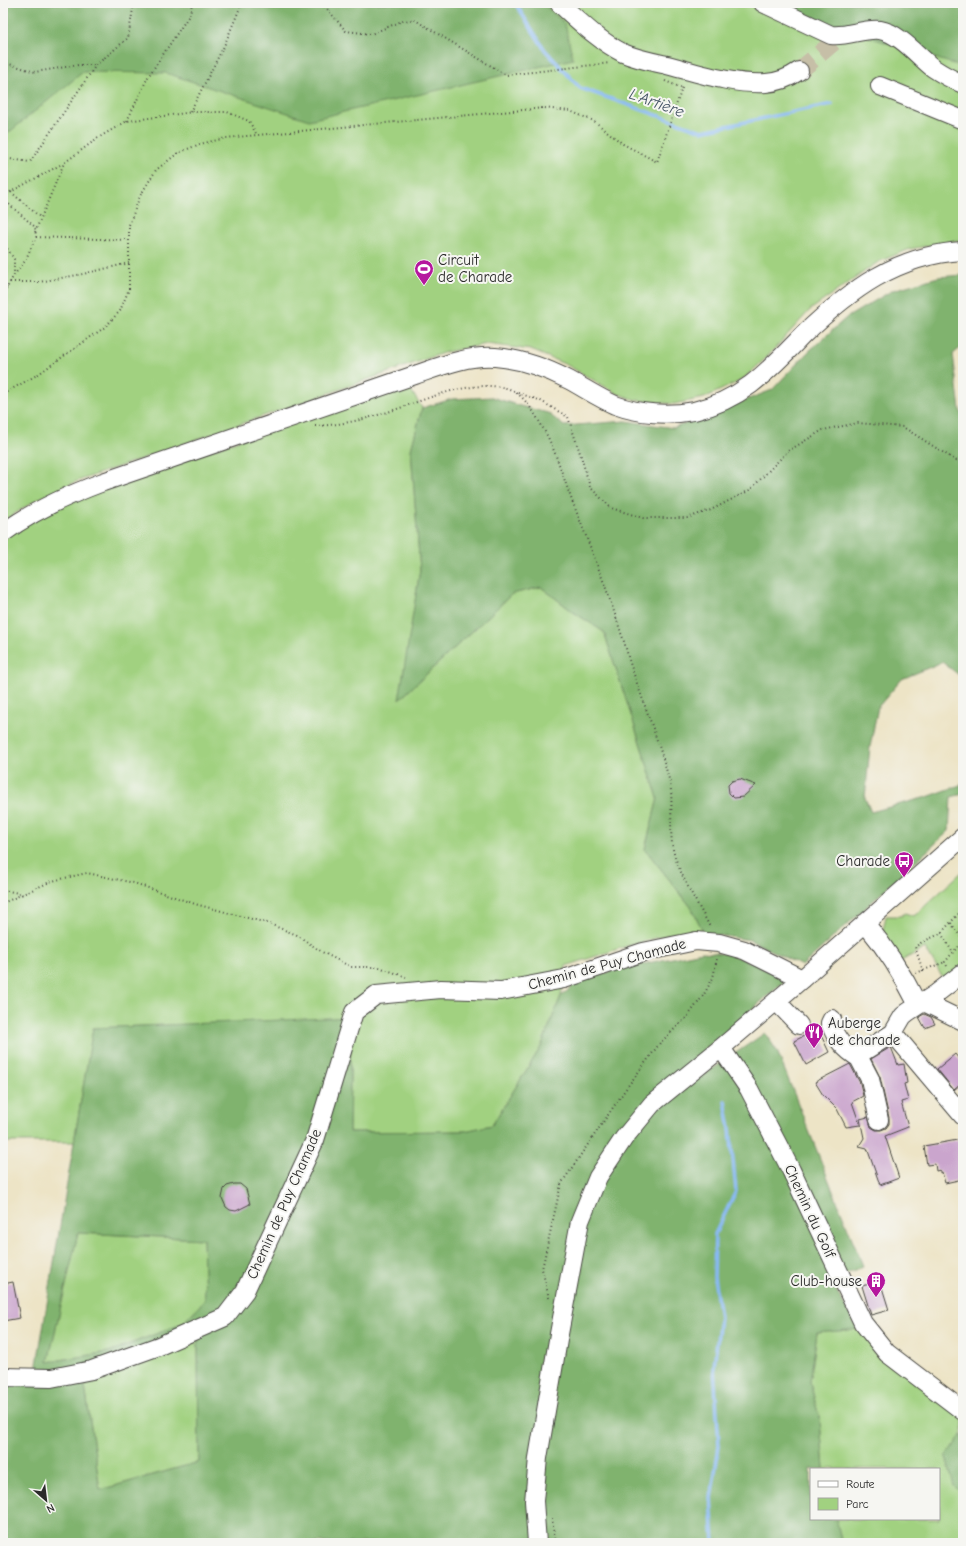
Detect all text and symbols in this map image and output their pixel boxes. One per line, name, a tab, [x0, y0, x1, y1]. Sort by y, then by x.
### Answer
water label: L'Artière	[627, 85, 687, 121]
place label: Circuit de Charade	[438, 251, 513, 286]
sports icon: Circuit de Charade	[413, 258, 435, 286]
bus stop icon: Charade	[893, 850, 915, 878]
place label: Charade	[836, 852, 890, 870]
street label: Chemin de Puy Chamade	[526, 934, 688, 994]
place label: Auberge de charade	[828, 1014, 901, 1049]
restaurant icon: Auberge de charade	[803, 1021, 825, 1049]
street label: Chemin de Puy Chamade	[243, 1126, 326, 1282]
street label: Chemin du Golf	[781, 1162, 840, 1261]
building icon: Club-house	[865, 1270, 887, 1298]
place label: Club-house	[790, 1272, 862, 1290]
legend	[810, 1468, 940, 1520]
text: Route	[846, 1477, 875, 1491]
north arrow	[26, 1480, 66, 1520]
text: Parc	[846, 1497, 869, 1511]
text: N	[44, 1501, 57, 1516]

